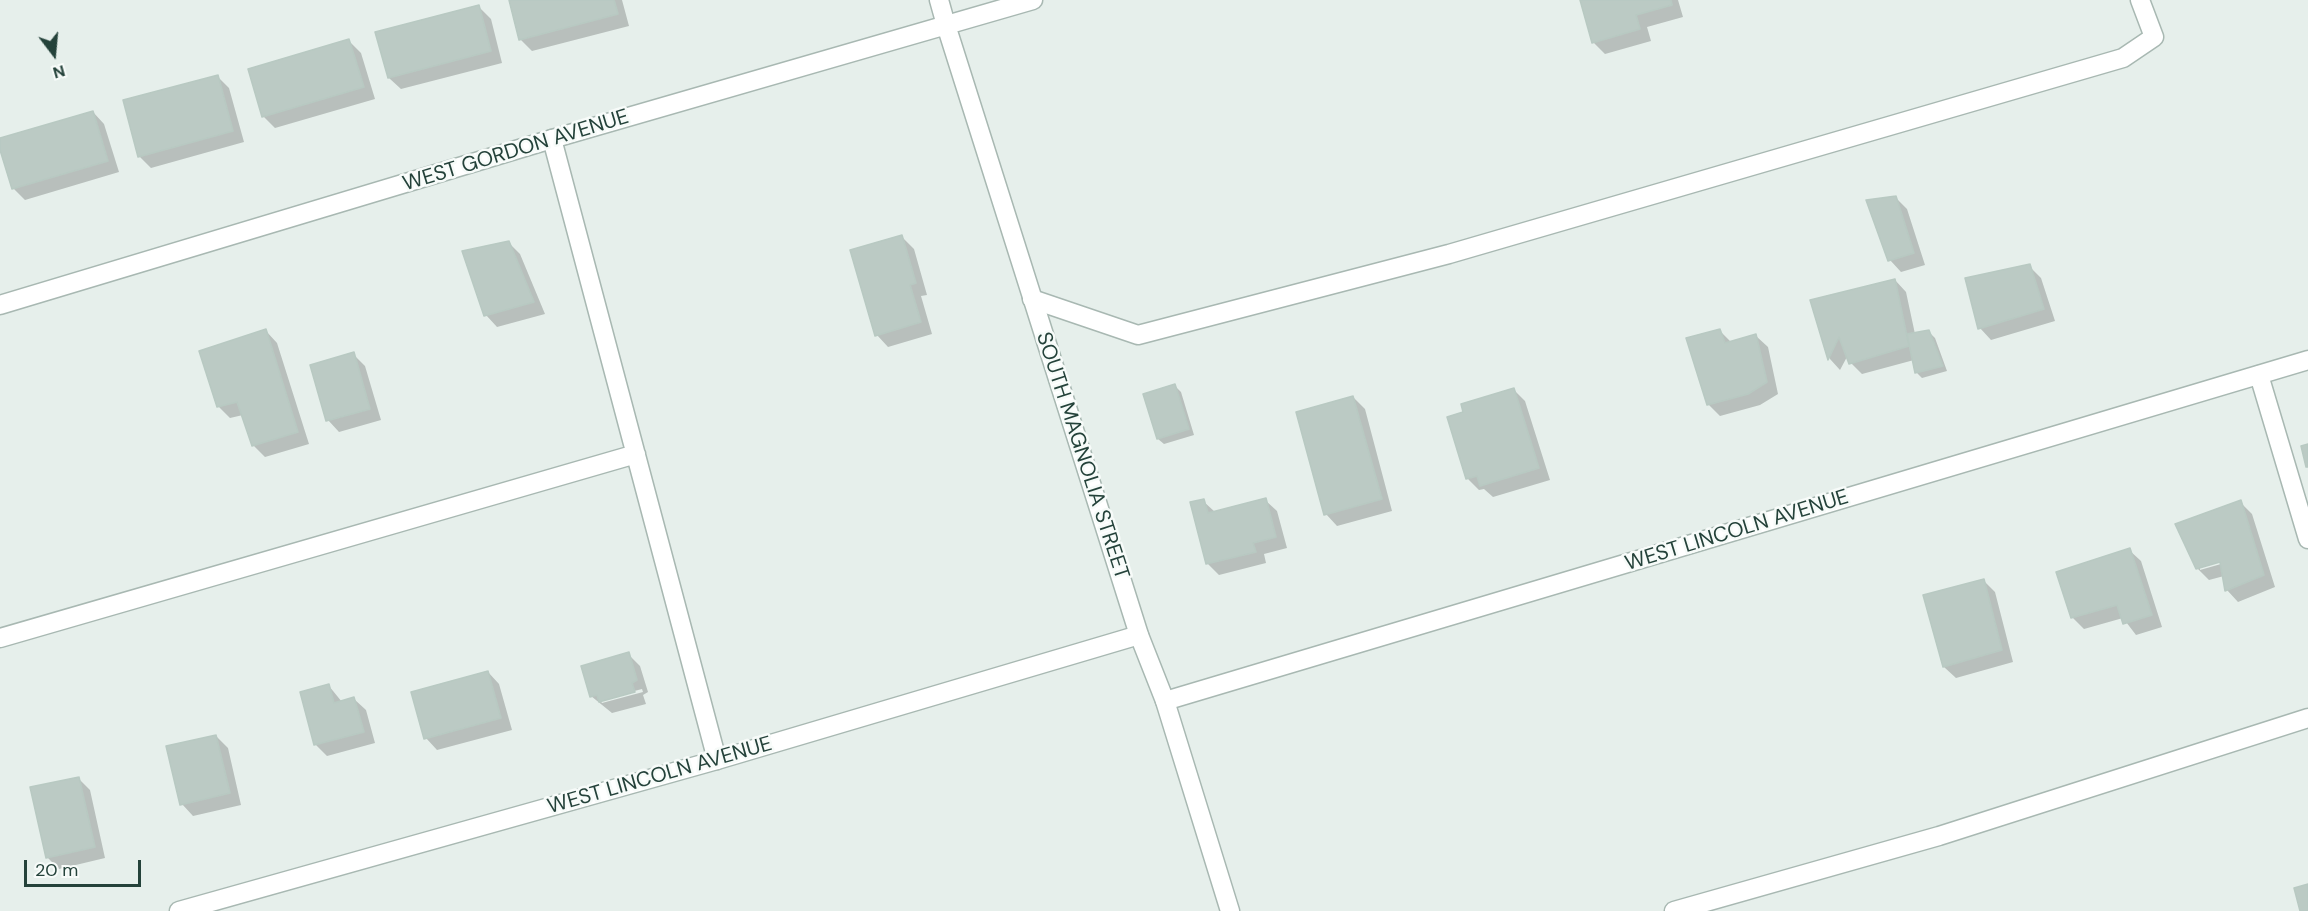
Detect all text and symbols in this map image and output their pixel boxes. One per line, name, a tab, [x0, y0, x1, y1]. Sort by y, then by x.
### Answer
north arrow	[24, 24, 84, 84]
text: N	[51, 60, 68, 83]
street label: WEST GORDON AVENUE	[400, 105, 632, 197]
street label: SOUTH MAGNOLIA STREET	[1030, 329, 1134, 583]
street label: WEST LINCOLN AVENUE	[1622, 485, 1852, 577]
street label: WEST LINCOLN AVENUE	[545, 732, 775, 820]
scale bar	[27, 848, 144, 886]
text: 20 m	[35, 858, 78, 882]

